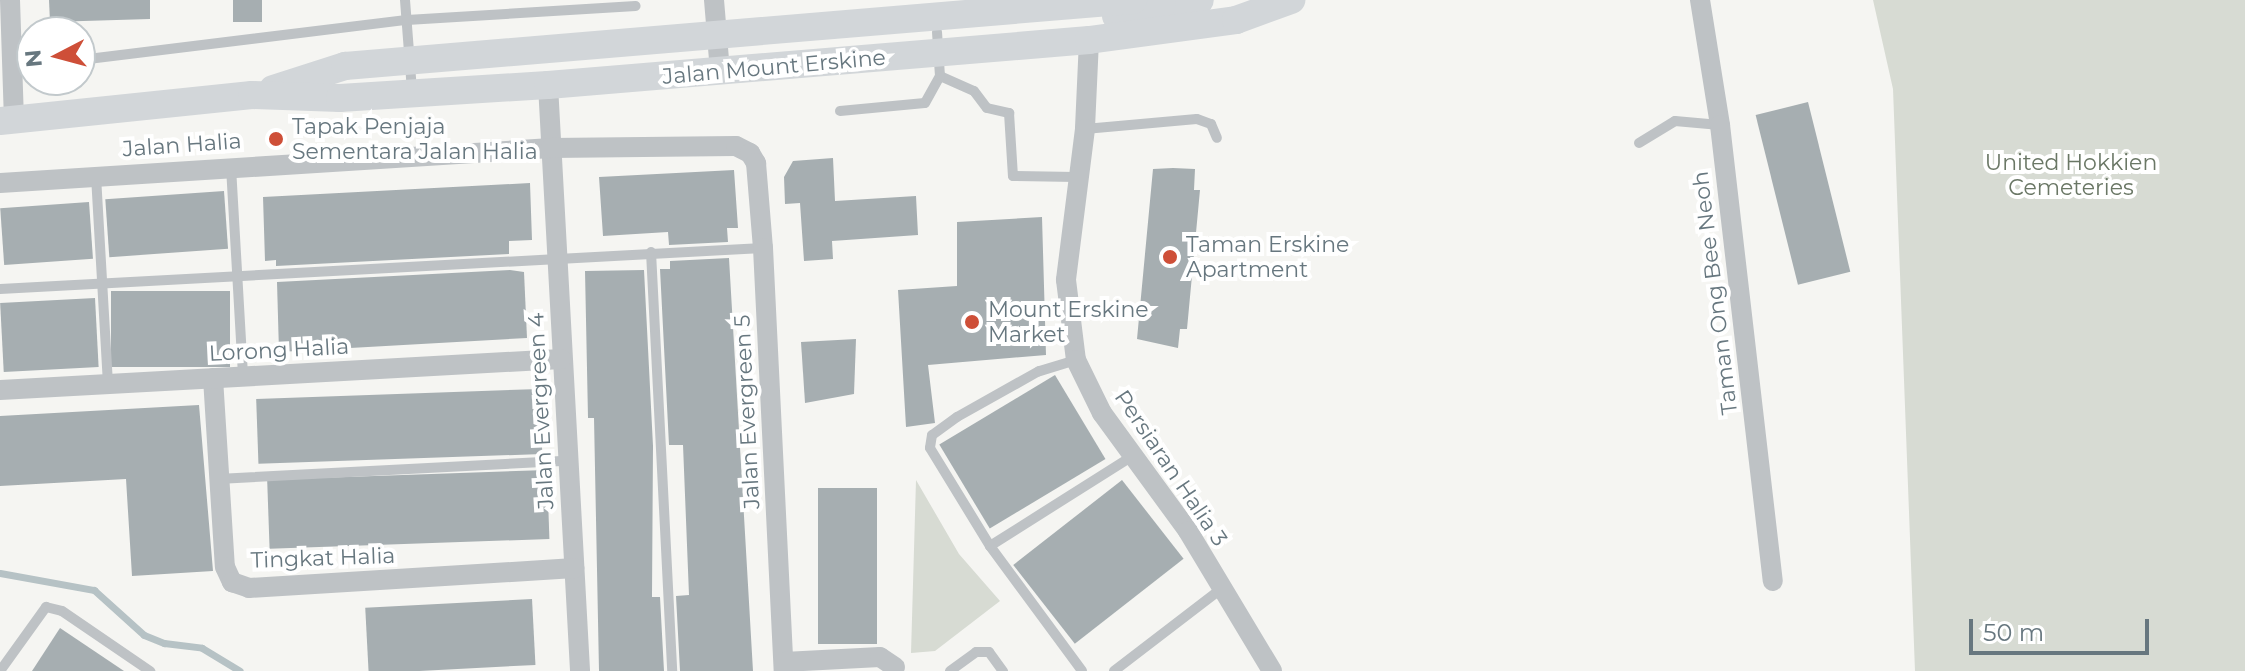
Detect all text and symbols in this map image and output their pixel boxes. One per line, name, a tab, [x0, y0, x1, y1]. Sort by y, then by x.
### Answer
north arrow	[16, 16, 96, 96]
street label: Jalan Mount Erskine	[661, 44, 887, 90]
text: N	[19, 48, 48, 69]
place label: Tapak Penjaja Sementara Jalan Halia	[292, 113, 538, 164]
street label: Jalan Halia	[122, 128, 242, 162]
marker: Tapak Penjaja Sementara Jalan Halia	[267, 130, 285, 148]
park label: United Hokkien Cemeteries	[1985, 149, 2157, 200]
street label: Taman Ong Bee Neoh	[1687, 170, 1743, 416]
place label: Taman Erskine Apartment	[1186, 231, 1349, 282]
marker: Taman Erskine Apartment	[1161, 248, 1179, 266]
place label: Mount Erskine Market	[988, 296, 1149, 348]
street label: Jalan Evergreen 4	[523, 312, 559, 510]
marker: Mount Erskine Market	[963, 313, 981, 331]
street label: Jalan Evergreen 5	[729, 314, 765, 510]
street label: Lorong Halia	[208, 333, 350, 367]
street label: Persiaran Halia 3	[1109, 385, 1233, 551]
street label: Tingkat Halia	[250, 542, 396, 574]
scale bar	[1973, 603, 2153, 653]
text: 50 m	[1983, 618, 2044, 647]

